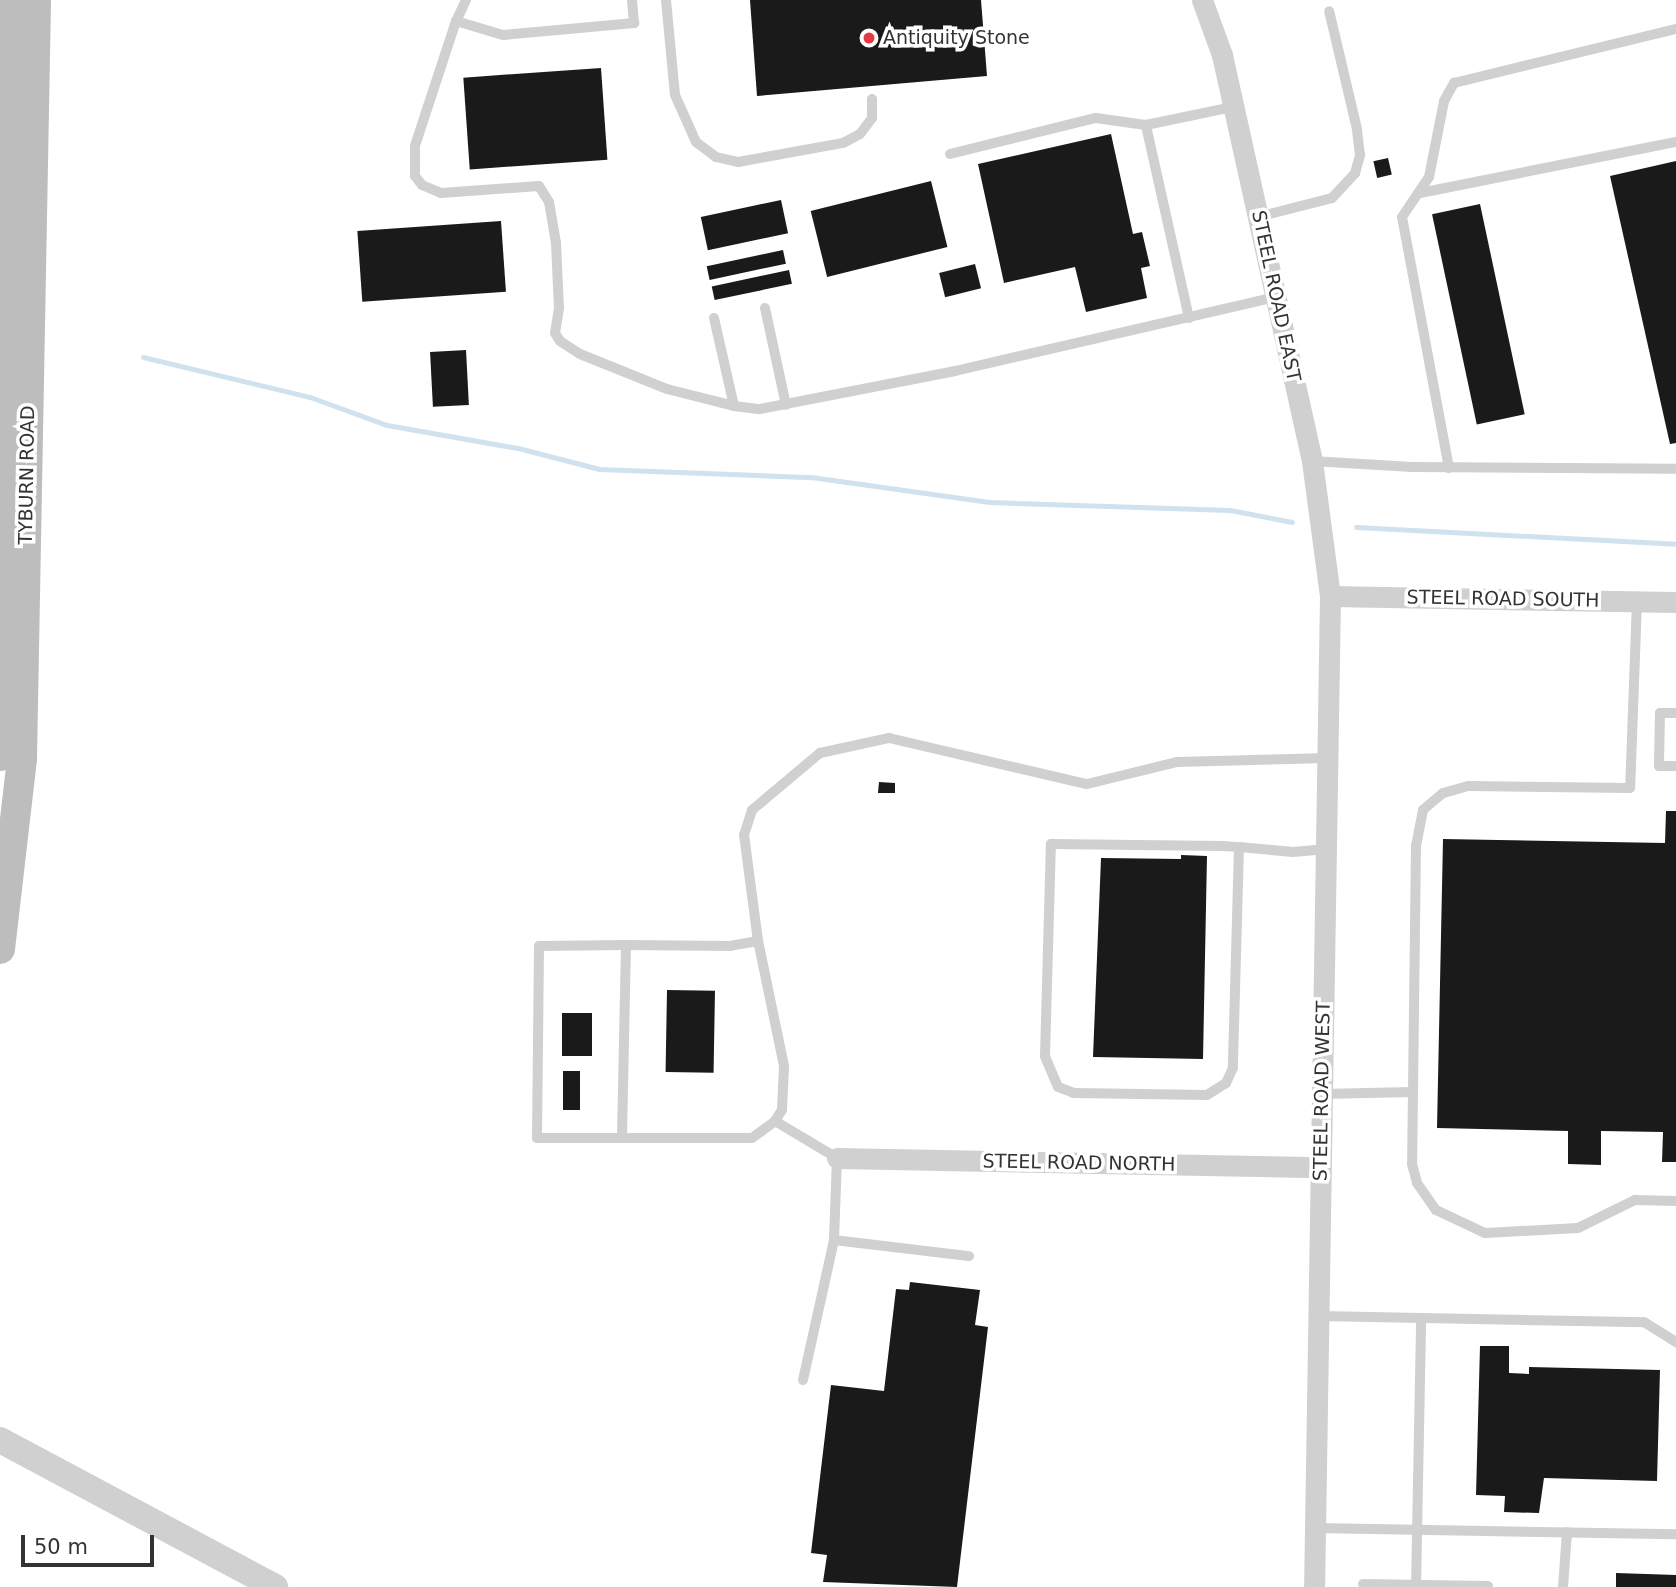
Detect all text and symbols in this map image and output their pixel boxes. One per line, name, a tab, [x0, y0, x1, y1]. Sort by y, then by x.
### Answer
place label: Antiquity Stone	[883, 27, 1030, 49]
marker: Antiquity Stone	[861, 30, 877, 46]
street label: STEEL ROAD EAST	[1247, 208, 1305, 384]
street label: TYBURN ROAD	[14, 405, 40, 545]
street label: STEEL ROAD SOUTH	[1407, 586, 1599, 612]
street label: STEEL ROAD WEST	[1309, 1001, 1335, 1181]
street label: STEEL ROAD NORTH	[982, 1150, 1176, 1176]
scale bar	[24, 1520, 158, 1564]
text: 50 m	[34, 1535, 88, 1559]

